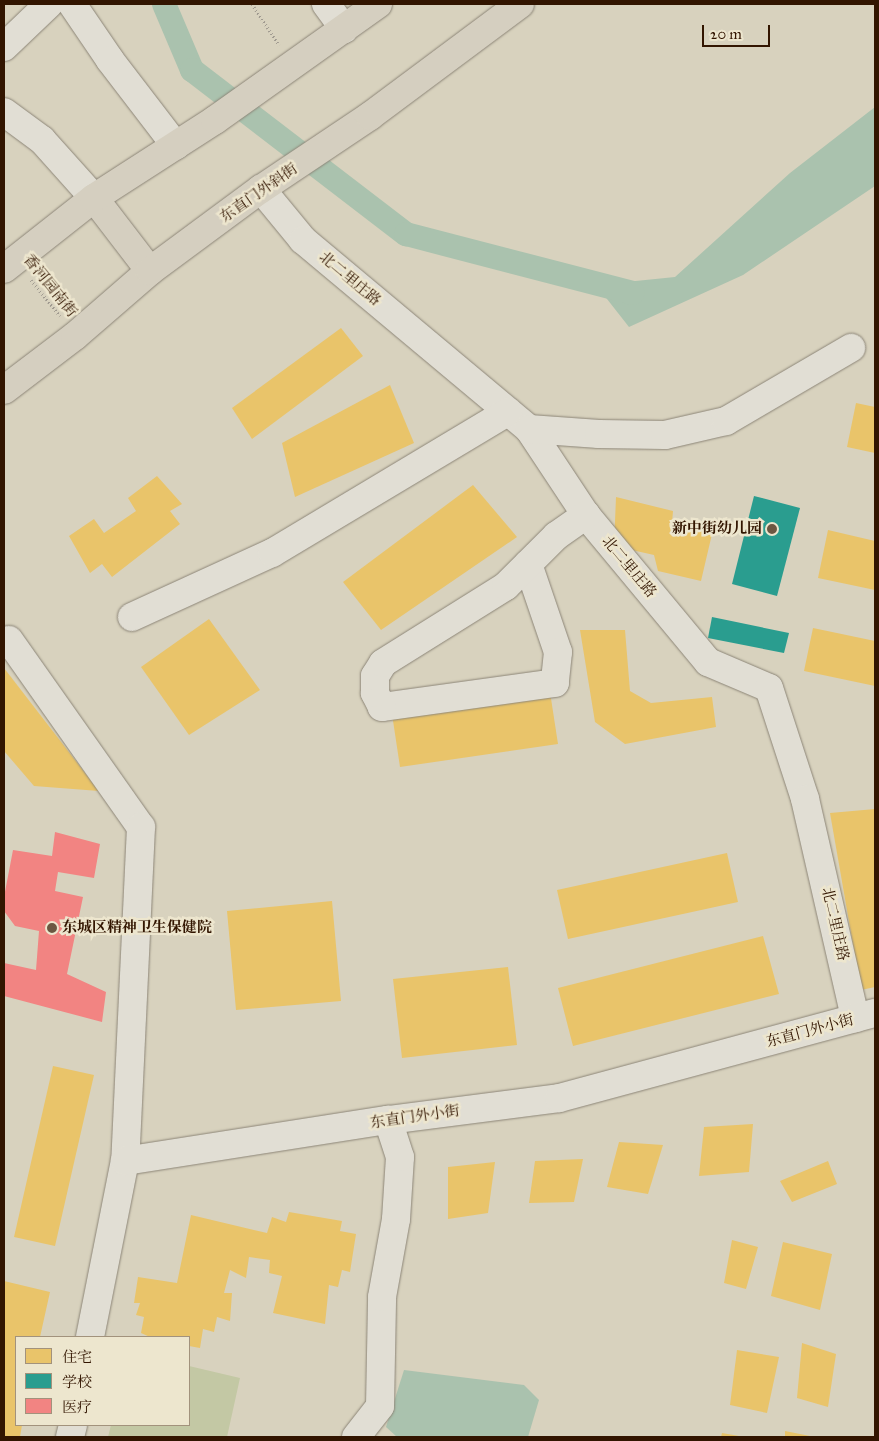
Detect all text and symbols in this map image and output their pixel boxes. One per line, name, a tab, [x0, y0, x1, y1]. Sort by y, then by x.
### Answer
scale bar	[704, 15, 772, 47]
text: 20 m	[710, 25, 742, 43]
street label: 东直门外斜街	[217, 160, 301, 226]
street label: 北二里庄路	[315, 248, 385, 310]
street label: 香河园南街	[19, 251, 81, 321]
place label: 新中街幼儿园	[672, 520, 762, 538]
marker: 新中街幼儿园	[766, 523, 778, 535]
street label: 北二里庄路	[598, 532, 660, 602]
street label: 北二里庄路	[818, 885, 852, 963]
place label: 东城区精神卫生保健院	[62, 919, 212, 937]
marker: 东城区精神卫生保健院	[46, 922, 58, 934]
street label: 东直门外小街	[764, 1011, 856, 1051]
street label: 东直门外小街	[369, 1102, 461, 1132]
legend	[15, 1336, 190, 1426]
text: 住宅	[62, 1348, 92, 1366]
text: 学校	[62, 1373, 92, 1391]
text: 医疗	[62, 1398, 92, 1416]

